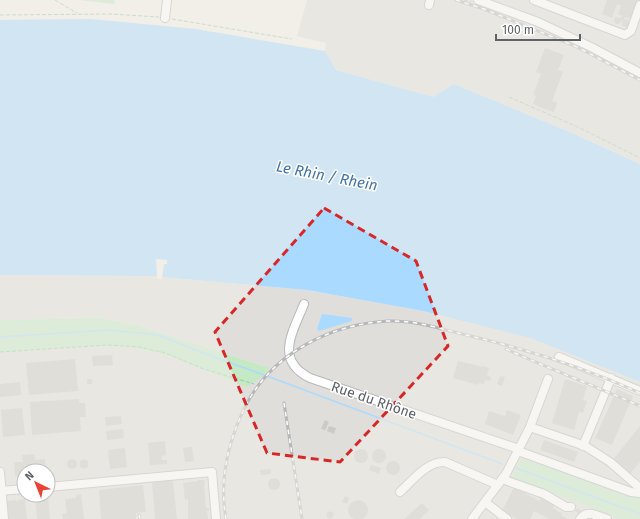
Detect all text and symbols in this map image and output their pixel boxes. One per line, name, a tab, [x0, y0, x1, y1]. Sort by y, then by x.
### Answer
scale bar	[496, 16, 580, 42]
text: 100 m	[502, 23, 534, 37]
water label: Le Rhin / Rhein	[275, 157, 379, 195]
street label: Rue du Rhône	[329, 378, 419, 423]
north arrow	[16, 463, 56, 503]
text: N	[22, 469, 37, 483]

